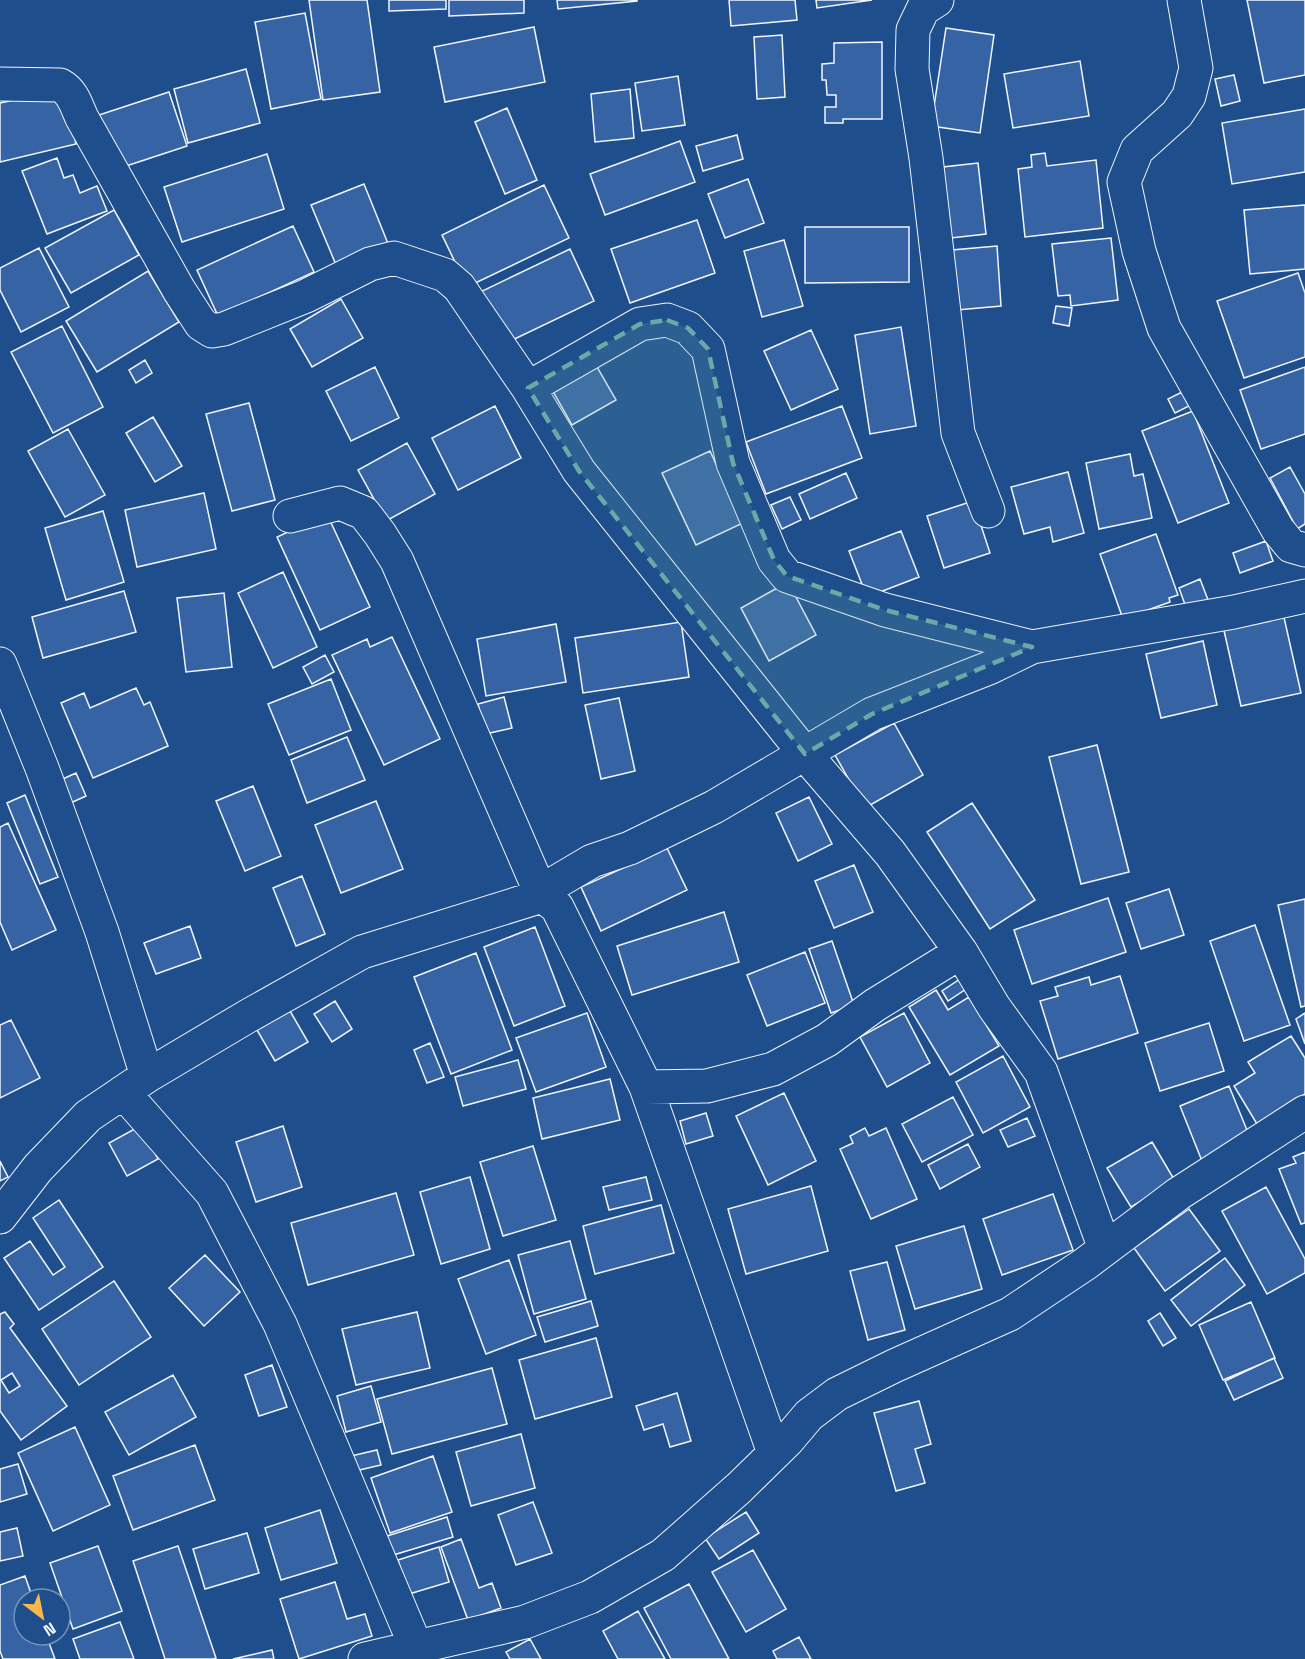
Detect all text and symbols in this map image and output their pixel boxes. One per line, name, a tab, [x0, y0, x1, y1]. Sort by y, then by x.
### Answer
north arrow	[12, 1587, 72, 1647]
text: N	[40, 1618, 60, 1641]

